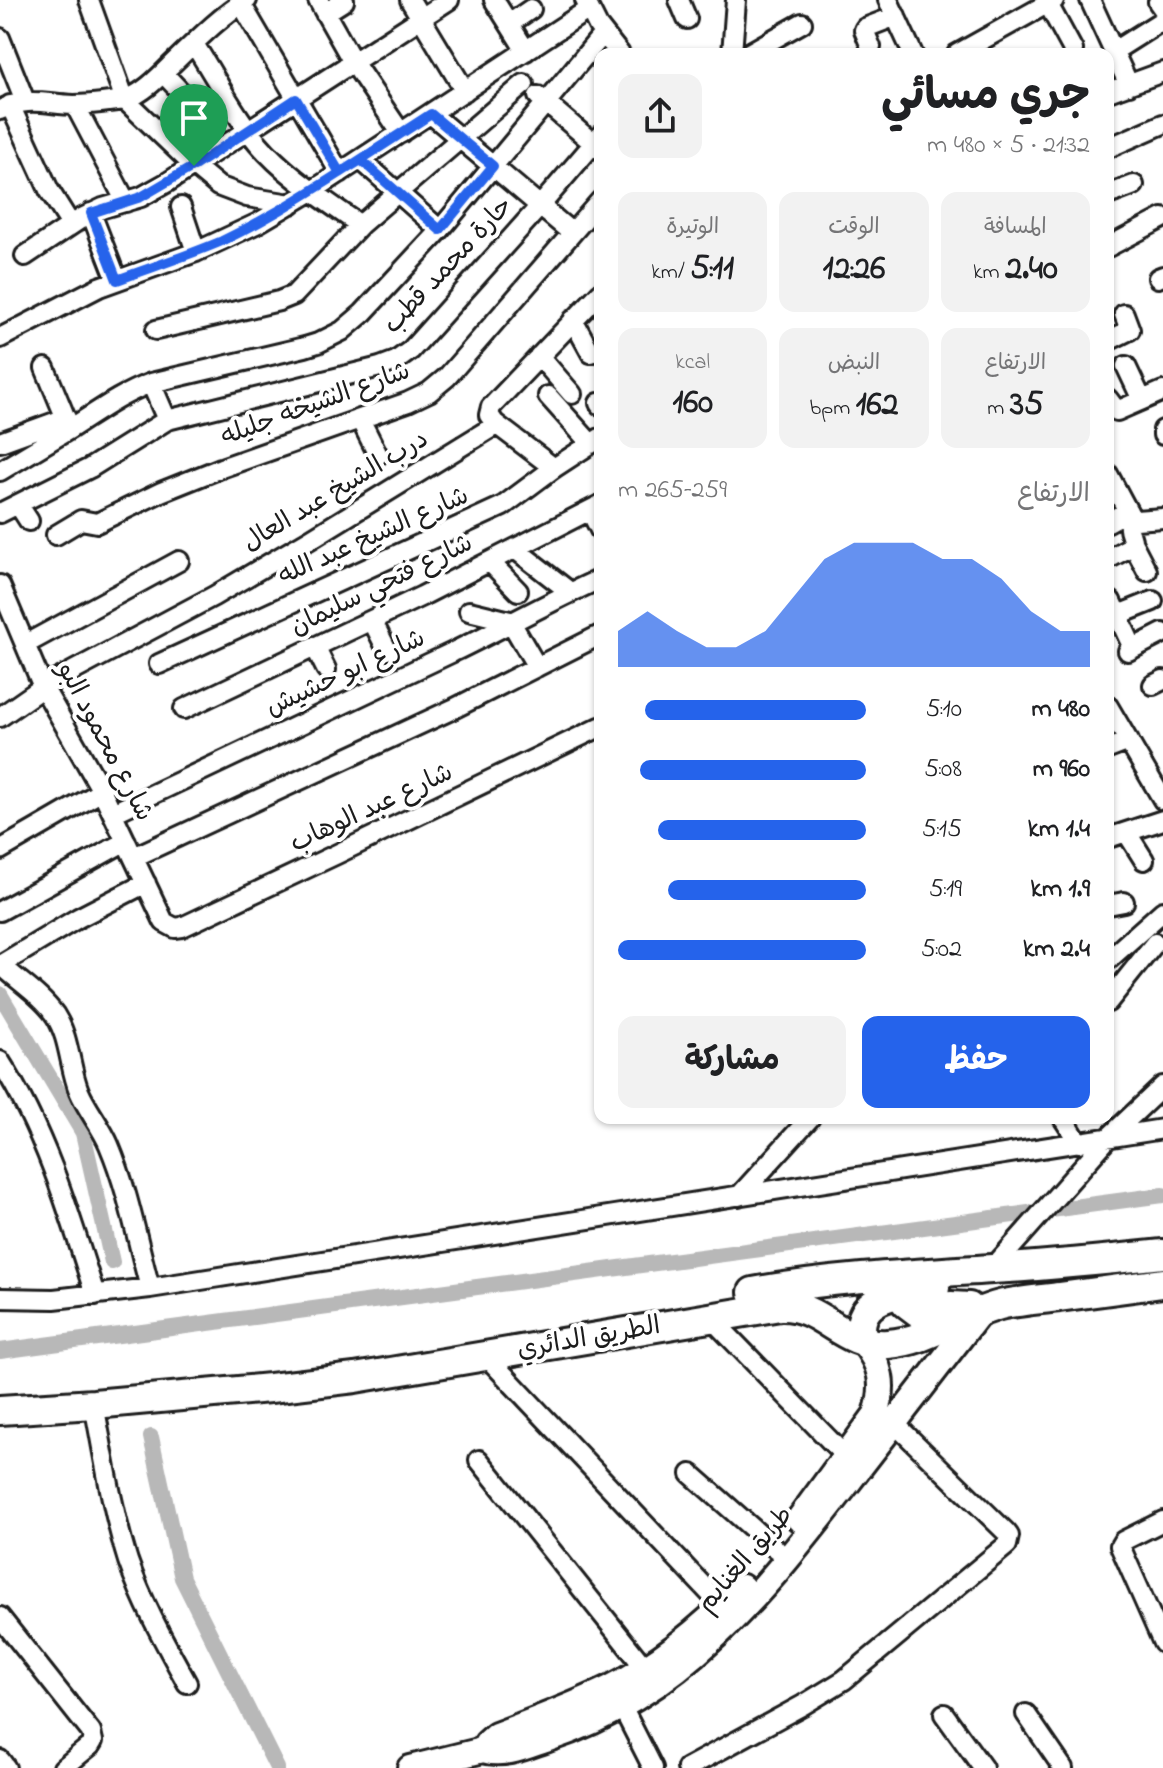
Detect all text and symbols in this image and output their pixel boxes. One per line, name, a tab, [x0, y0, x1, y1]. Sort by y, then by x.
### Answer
text: جري مسائي	[881, 65, 1090, 129]
button: share	[618, 74, 702, 158]
pin	[160, 84, 228, 166]
icon: arrive	[172, 96, 216, 140]
text: 21:32 · 5 × 480 m	[927, 127, 1090, 165]
street label: حارة محمد قطب	[375, 189, 523, 343]
text: الوتيرة	[666, 212, 719, 244]
text: الوقت	[828, 212, 880, 244]
text: المسافة	[984, 212, 1047, 244]
text: 5:11	[690, 245, 734, 295]
text: 12:26	[823, 245, 885, 295]
text: 2.40	[1005, 245, 1058, 295]
text: /km	[651, 257, 690, 289]
text: km	[973, 257, 1005, 289]
text: kcal	[675, 347, 710, 379]
text: النبض	[828, 348, 880, 380]
text: الارتفاع	[984, 348, 1046, 380]
street label: شارع الشيخه جليله	[216, 353, 416, 457]
text: 160	[672, 379, 713, 429]
text: 162	[856, 381, 898, 431]
text: 35	[1010, 381, 1043, 431]
text: bpm	[810, 393, 856, 425]
text: m	[987, 393, 1010, 425]
street label: درب الشيخ عبد العال	[236, 421, 436, 563]
text: 259–265 m	[618, 472, 727, 510]
text: الارتفاع	[1017, 476, 1090, 514]
street label: شارع الشيخ عبد الله	[272, 478, 476, 596]
street label: شارع فتحي سليمان	[284, 525, 480, 648]
street label: شارع ابو حشيش	[260, 620, 432, 728]
street label: شارع محمود البو	[45, 655, 162, 829]
text: 5:10	[925, 691, 962, 729]
text: 480 m	[1032, 691, 1090, 729]
text: 5:08	[924, 751, 962, 789]
text: 960 m	[1033, 751, 1090, 789]
street label: شارع عبد الوهاب	[284, 755, 460, 863]
text: 5:15	[922, 811, 962, 849]
text: 1.4 km	[1028, 811, 1090, 849]
text: 5:19	[929, 871, 962, 909]
text: 1.9 km	[1031, 871, 1090, 909]
text: 5:02	[921, 931, 962, 969]
text: 2.4 km	[1023, 931, 1090, 969]
button: مشاركة	[618, 1016, 846, 1108]
button: حفظ	[862, 1016, 1090, 1108]
street label: الطريق الدائري	[514, 1308, 664, 1370]
street label: طريق الغنايم	[689, 1498, 803, 1622]

